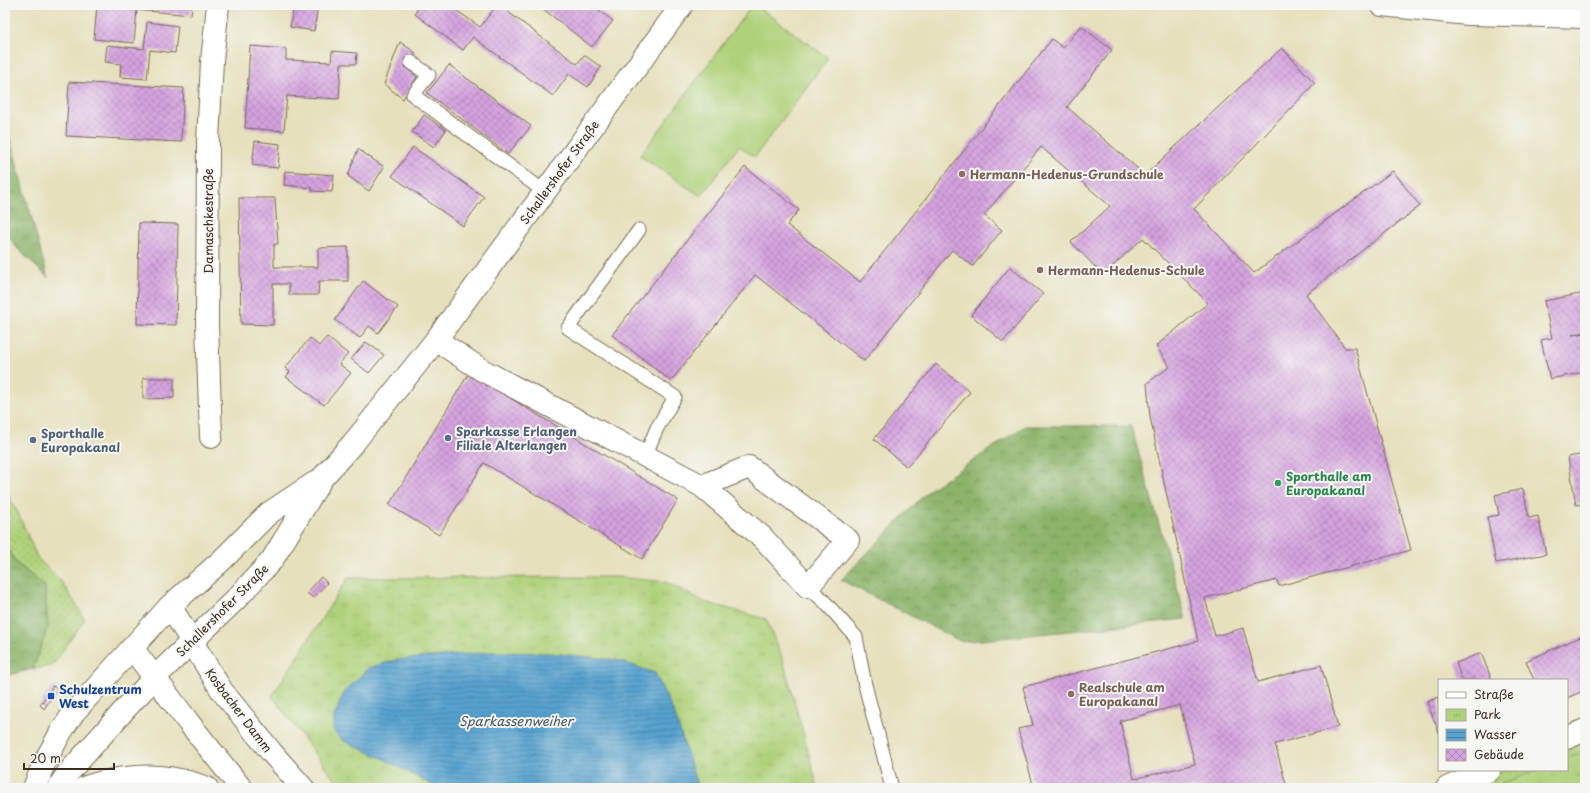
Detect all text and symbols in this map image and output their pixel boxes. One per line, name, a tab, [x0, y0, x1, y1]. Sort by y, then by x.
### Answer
street label: Schallershofer Straße	[515, 116, 603, 228]
place label: Hermann-Hedenus-Grundschule	[970, 165, 1164, 183]
street label: Damaschkestraße	[199, 168, 217, 274]
marker: Hermann-Hedenus-Grundschule	[957, 169, 967, 179]
place label: Hermann-Hedenus-Schule	[1048, 261, 1205, 279]
marker: Hermann-Hedenus-Schule	[1035, 265, 1045, 275]
place label: Sparkasse Erlangen Filiale Alterlangen	[456, 422, 577, 454]
place label: Sporthalle Europakanal	[41, 424, 120, 456]
marker: Sparkasse Erlangen Filiale Alterlangen	[443, 433, 453, 443]
marker: Sporthalle Europakanal	[28, 435, 38, 445]
place label: Sporthalle am Europakanal	[1286, 467, 1372, 499]
marker: Sporthalle am Europakanal	[1273, 478, 1283, 488]
street label: Schallershofer Straße	[172, 560, 272, 660]
street label: Kosbacher Damm	[201, 664, 277, 756]
place label: Realschule am Europakanal	[1079, 678, 1165, 710]
legend	[1438, 679, 1568, 771]
place label: Schulzentrum West	[59, 680, 142, 712]
text: Straße	[1474, 685, 1514, 703]
marker: Realschule am Europakanal	[1066, 689, 1076, 699]
marker: Schulzentrum West	[46, 691, 56, 701]
text: Park	[1474, 705, 1501, 723]
water label: Sparkassenweiher	[459, 711, 575, 730]
text: Wasser	[1474, 725, 1517, 743]
scale bar	[24, 745, 114, 771]
text: Gebäude	[1474, 745, 1524, 763]
text: 20 m	[30, 749, 61, 767]

